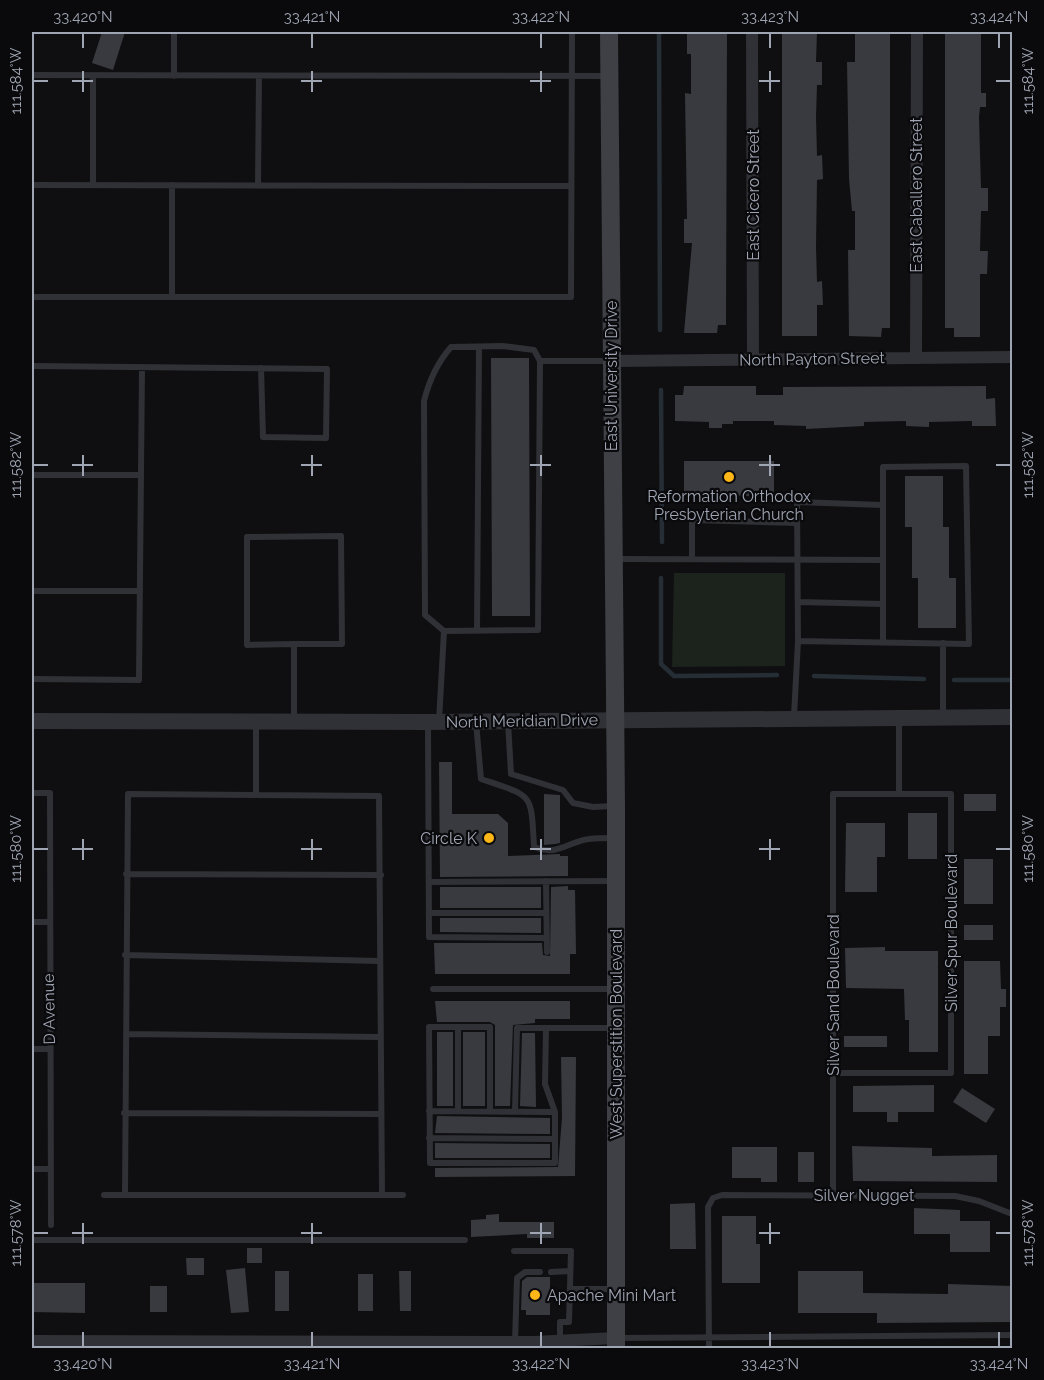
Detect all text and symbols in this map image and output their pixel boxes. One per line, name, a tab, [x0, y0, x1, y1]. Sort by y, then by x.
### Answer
text: 33.420°N	[53, 8, 113, 26]
text: 33.421°N	[284, 8, 340, 26]
text: 33.422°N	[512, 8, 570, 26]
text: 33.423°N	[741, 8, 799, 26]
text: 33.424°N	[970, 8, 1028, 26]
text: 111.584°W	[7, 47, 25, 114]
text: 111.584°W	[1019, 47, 1037, 114]
street label: East Caballero Street	[907, 117, 926, 273]
street label: East Cicero Street	[744, 129, 763, 261]
street label: East University Drive	[602, 301, 621, 451]
street label: North Payton Street	[739, 348, 886, 370]
text: 111.582°W	[7, 431, 25, 498]
text: 111.582°W	[1019, 431, 1037, 498]
marker: Reformation Orthodox Presbyterian Church	[722, 470, 736, 484]
place label: Reformation Orthodox Presbyterian Church	[647, 487, 811, 524]
street label: North Meridian Drive	[446, 710, 598, 732]
text: 111.580°W	[7, 815, 25, 883]
text: 111.580°W	[1019, 815, 1037, 883]
place label: Circle K	[420, 829, 478, 848]
marker: Circle K	[482, 831, 496, 845]
street label: Silver Spur Boulevard	[942, 854, 961, 1012]
street label: Silver Sand Boulevard	[824, 914, 843, 1076]
street label: West Superstition Boulevard	[607, 929, 626, 1139]
street label: D Avenue	[39, 973, 59, 1045]
street label: Silver Nugget	[814, 1186, 915, 1205]
text: 111.578°W	[7, 1199, 25, 1266]
text: 111.578°W	[1019, 1199, 1037, 1266]
place label: Apache Mini Mart	[547, 1286, 677, 1305]
marker: Apache Mini Mart	[528, 1288, 542, 1302]
text: 33.420°N	[53, 1355, 113, 1373]
text: 33.421°N	[284, 1355, 340, 1373]
text: 33.422°N	[512, 1355, 570, 1373]
text: 33.423°N	[741, 1355, 799, 1373]
text: 33.424°N	[970, 1355, 1028, 1373]

